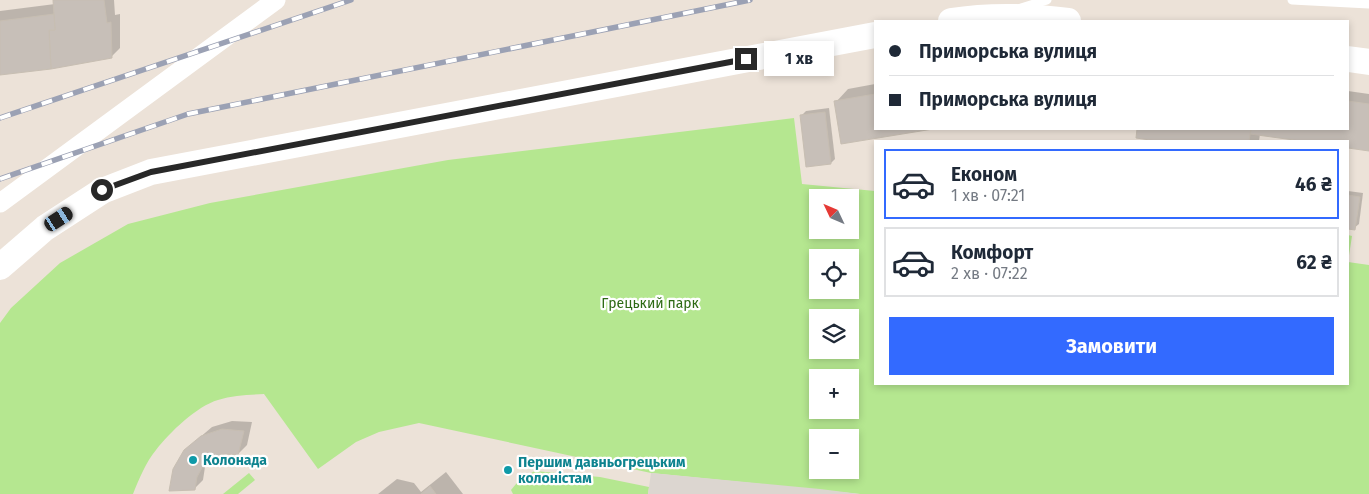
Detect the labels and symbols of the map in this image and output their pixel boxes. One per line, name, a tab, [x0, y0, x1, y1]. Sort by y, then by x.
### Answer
callout: 1 хв	[764, 42, 834, 76]
route end	[735, 48, 757, 70]
route start	[91, 179, 113, 201]
north arrow	[809, 189, 859, 239]
car	[42, 205, 75, 233]
park label: Грецький парк	[601, 295, 700, 312]
place label: Колонада	[203, 452, 267, 469]
marker: Колонада	[187, 454, 199, 466]
place label: Першим давньогрецьким колоністам	[518, 454, 685, 487]
marker: Першим давньогрецьким колоністам	[502, 464, 514, 476]

